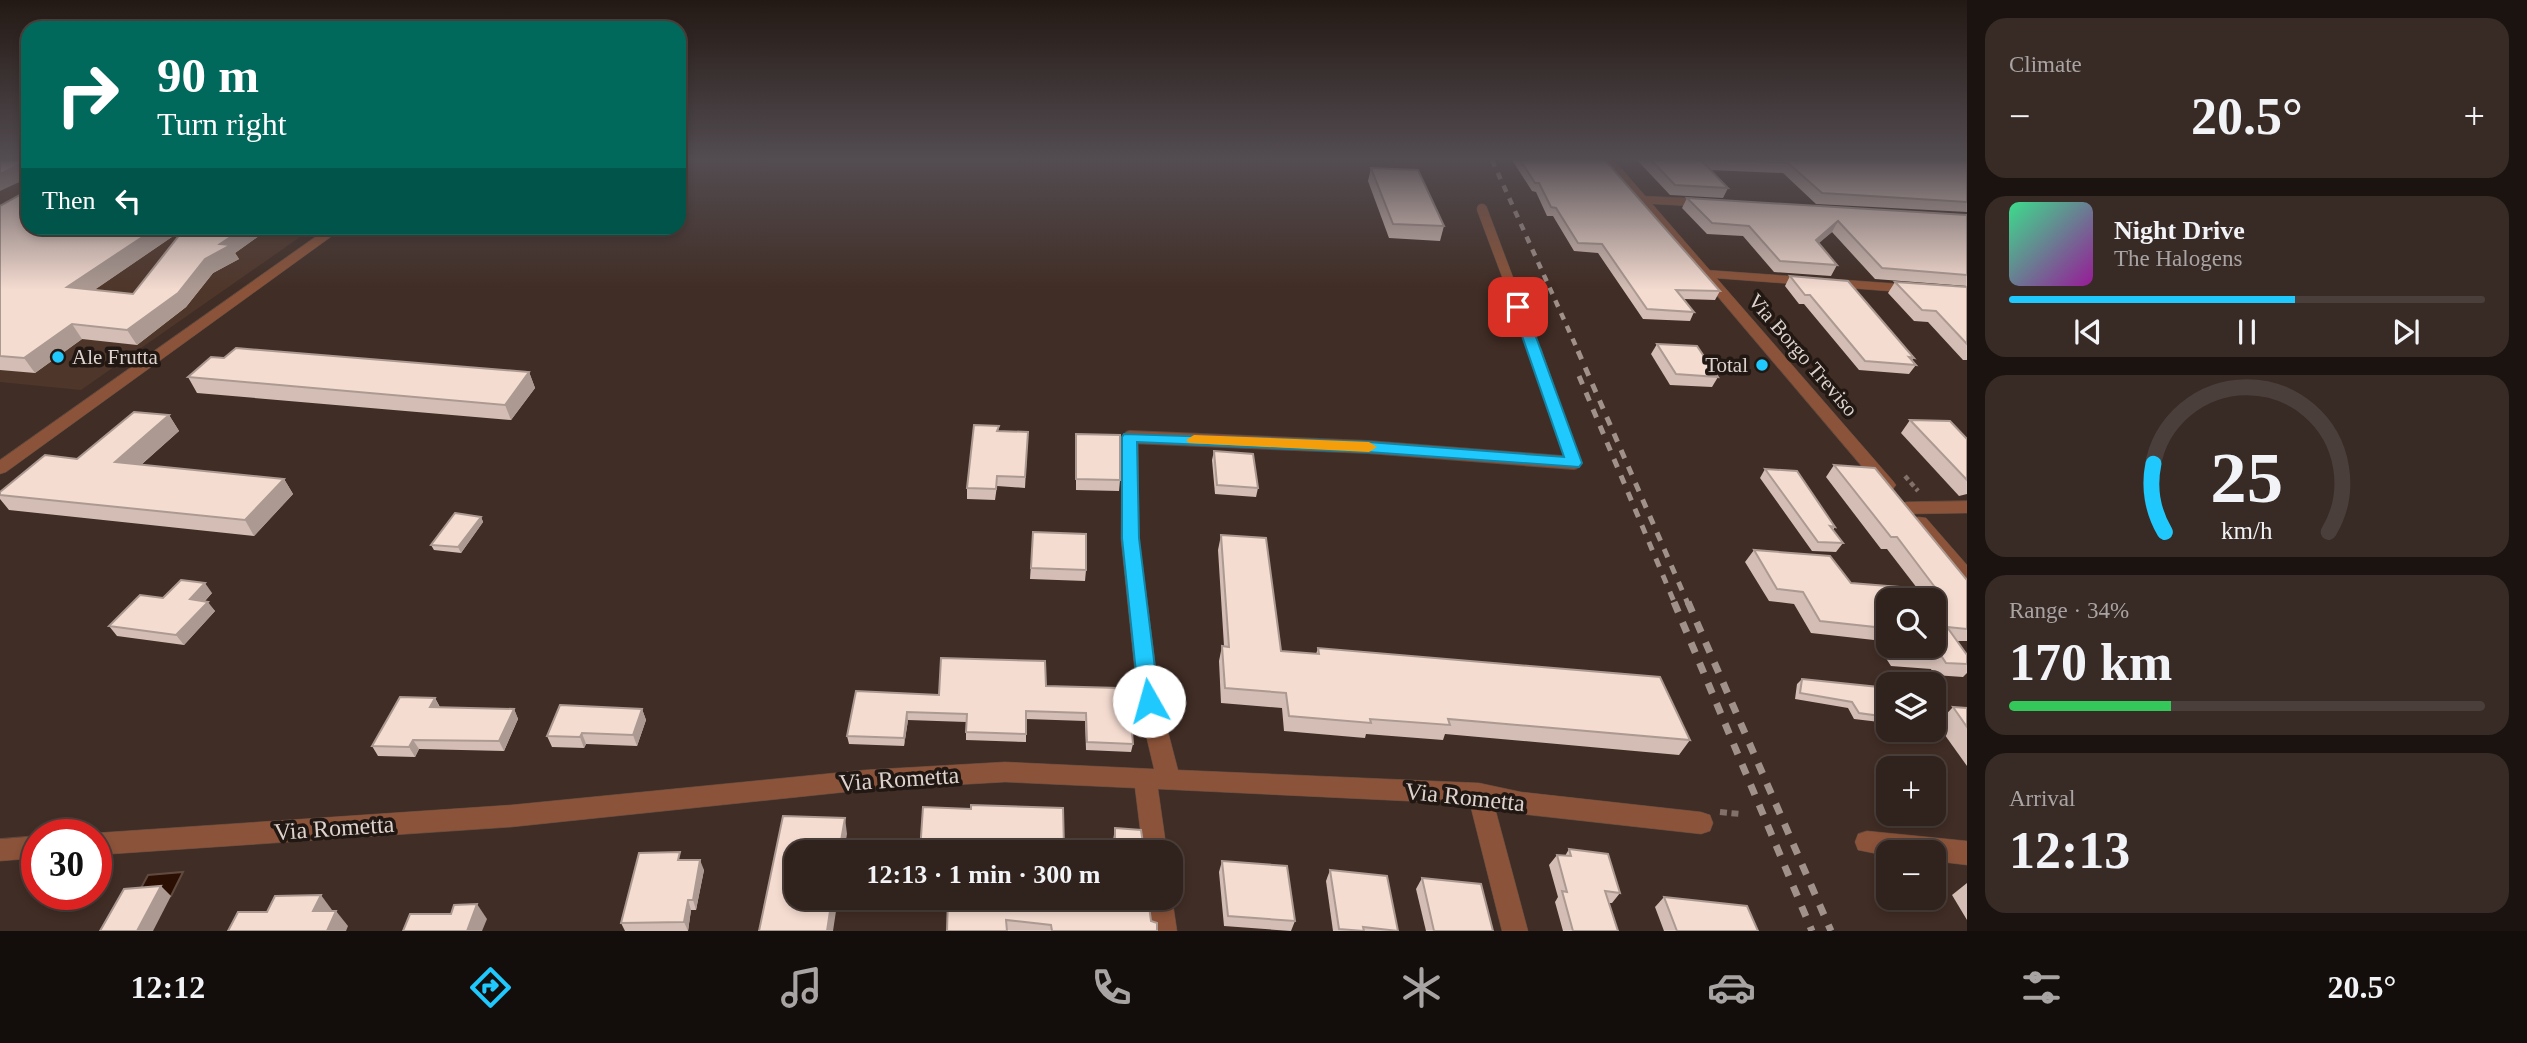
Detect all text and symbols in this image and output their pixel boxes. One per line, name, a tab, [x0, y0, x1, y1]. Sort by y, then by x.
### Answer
text: 90 m	[157, 48, 259, 103]
icon: right	[42, 49, 133, 140]
text: Climate	[2009, 52, 2082, 77]
text: 20.5°	[2191, 88, 2303, 145]
text: −	[2009, 95, 2030, 137]
text: +	[2464, 95, 2485, 137]
text: Turn right	[157, 106, 287, 142]
icon: left	[109, 182, 147, 220]
text: Then	[42, 186, 95, 215]
text: Night Drive	[2114, 216, 2245, 245]
text: The Halogens	[2114, 246, 2242, 271]
pin	[1488, 277, 1548, 337]
icon: arrive	[1499, 288, 1537, 326]
street label: Via Borgo Treviso	[1743, 289, 1863, 421]
icon: previous	[2069, 313, 2107, 351]
icon: pause	[2228, 313, 2266, 351]
icon: next	[2387, 313, 2425, 351]
place label: Ale Frutta	[72, 345, 158, 369]
marker: Ale Frutta	[50, 349, 66, 365]
place label: Total	[1705, 353, 1748, 377]
marker: Total	[1754, 357, 1770, 373]
text: 25	[2211, 437, 2283, 518]
text: km/h	[2221, 516, 2273, 543]
map controls	[1876, 588, 1946, 910]
button: search	[1876, 588, 1946, 658]
text: Range · 34%	[2009, 598, 2129, 623]
text: 170 km	[2009, 634, 2172, 691]
position arrow	[1112, 664, 1186, 738]
button: layers	[1876, 672, 1946, 742]
button: +	[1876, 756, 1946, 826]
street label: Via Rometta	[838, 762, 960, 796]
street label: Via Rometta	[1404, 778, 1527, 816]
text: Arrival	[2009, 786, 2075, 811]
street label: Via Rometta	[273, 811, 395, 845]
speed limit sign: 30	[21, 819, 112, 910]
text: 12:13	[2009, 822, 2130, 879]
button: −	[1876, 840, 1946, 910]
text: 12:13 · 1 min · 300 m	[867, 860, 1101, 889]
icon: directions	[466, 963, 515, 1012]
icon: music	[777, 963, 826, 1012]
icon: phone	[1087, 963, 1136, 1012]
icon: climate	[1397, 963, 1446, 1012]
icon: car	[1707, 963, 1756, 1012]
icon: filters	[2017, 963, 2066, 1012]
text: 12:12	[131, 969, 205, 1005]
text: 20.5°	[2328, 969, 2396, 1005]

